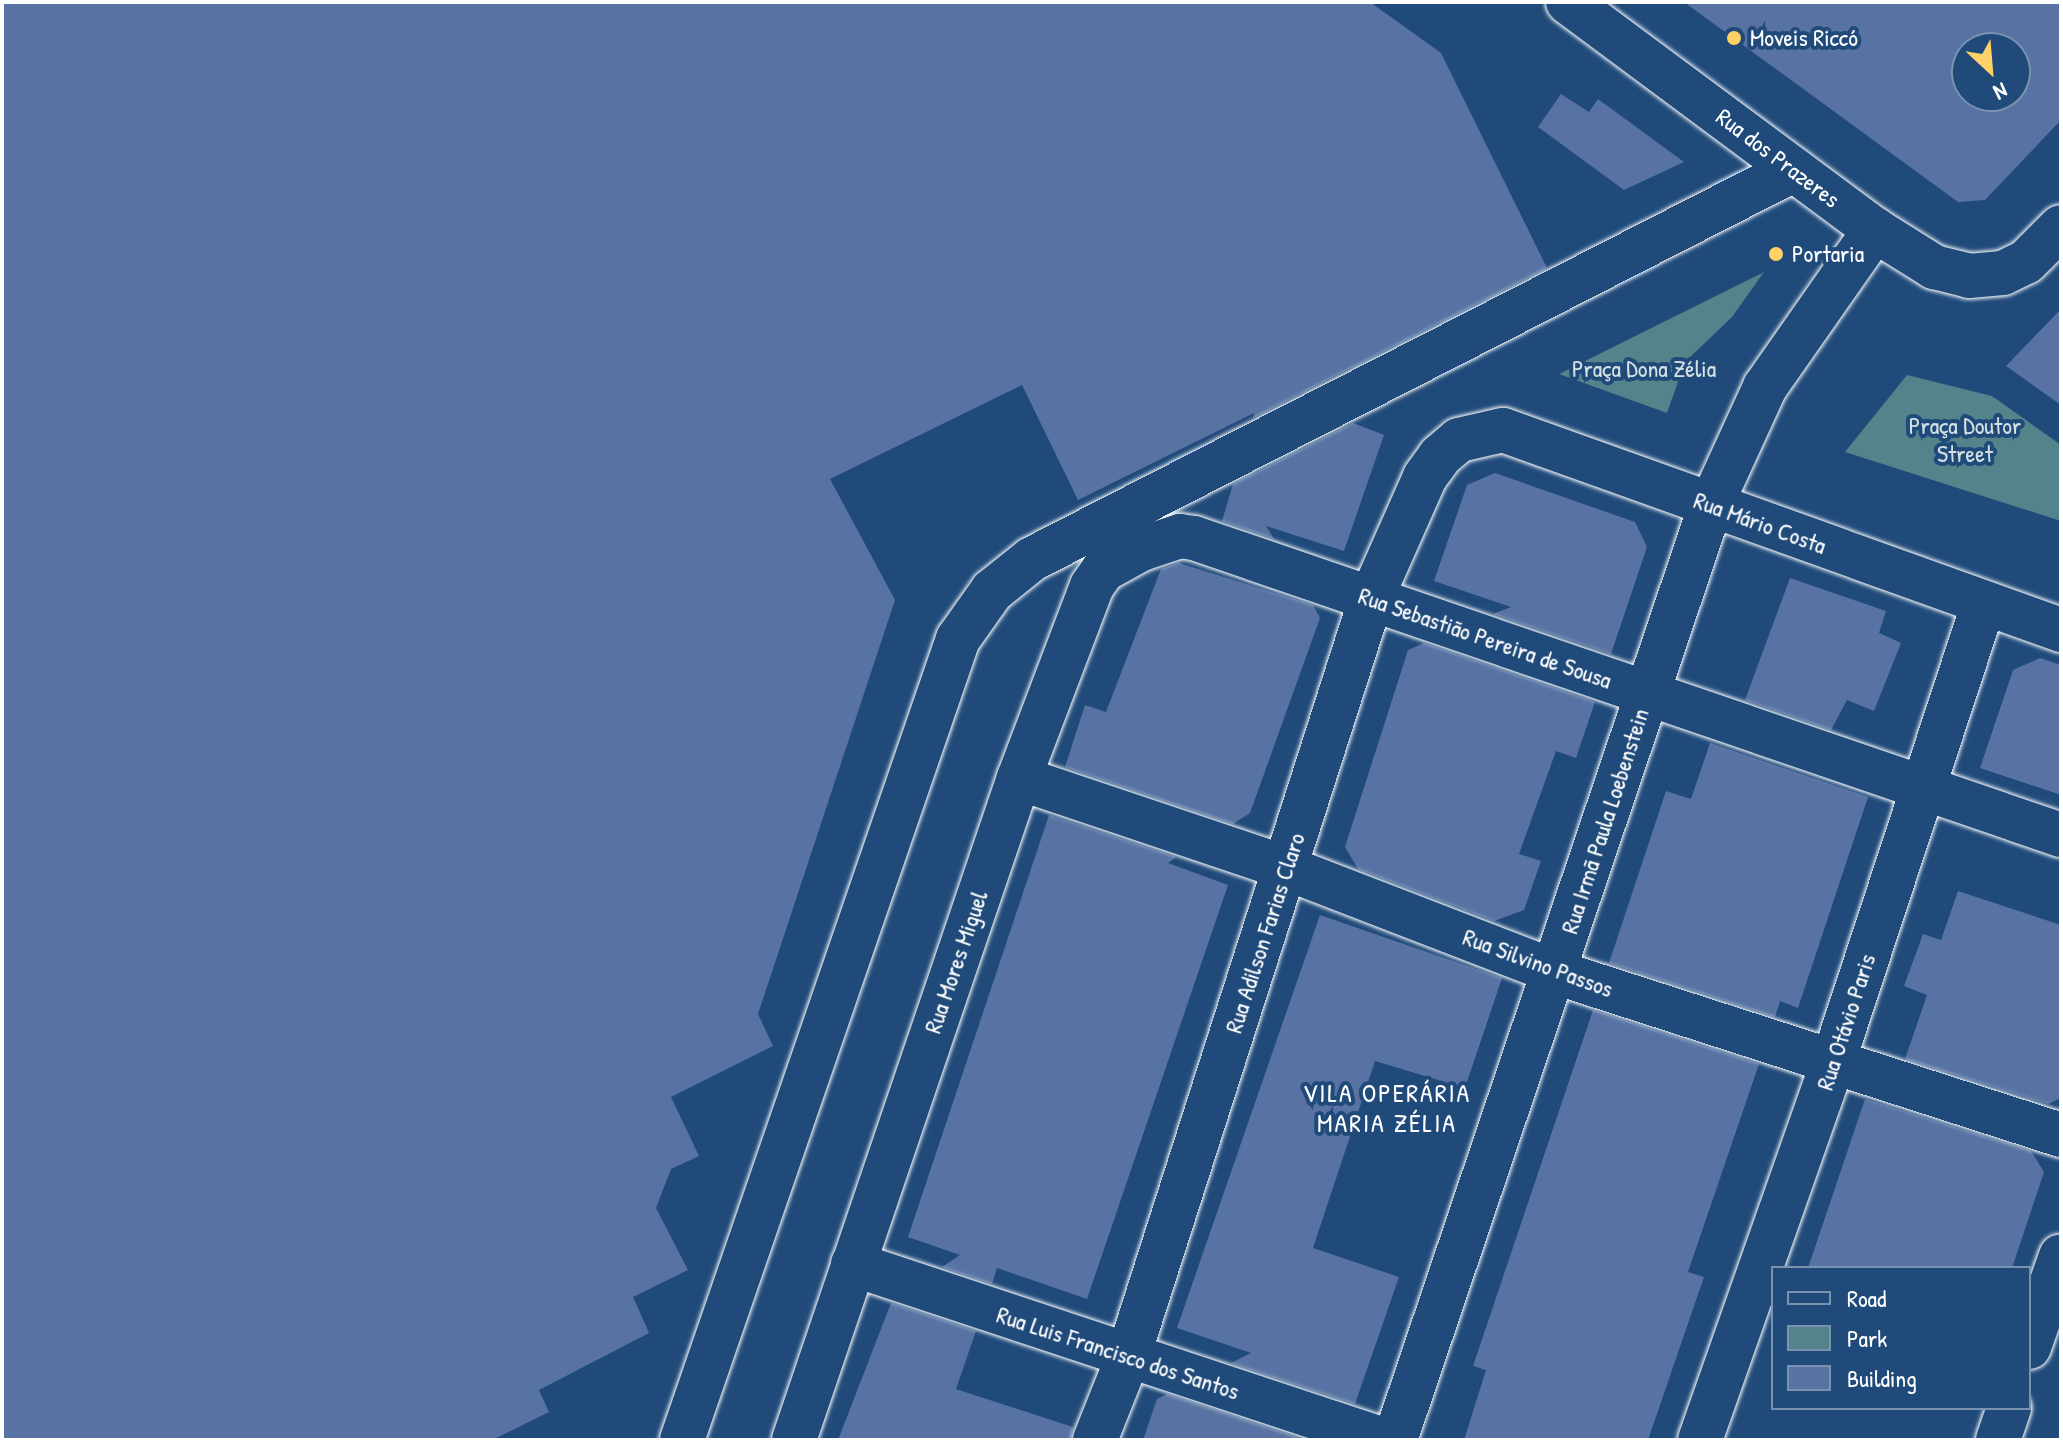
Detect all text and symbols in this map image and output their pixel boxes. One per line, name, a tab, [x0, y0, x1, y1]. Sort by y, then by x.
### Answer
place label: Moveis Riccó	[1750, 24, 1858, 52]
marker: Moveis Riccó	[1725, 29, 1743, 47]
north arrow	[1951, 32, 2031, 112]
text: N	[1989, 76, 2012, 108]
street label: Rua dos Prazeres	[1711, 102, 1845, 214]
place label: Portaria	[1792, 240, 1864, 268]
marker: Portaria	[1767, 245, 1785, 263]
park label: Praça Dona Zélia	[1572, 355, 1716, 383]
park label: Praça Doutor Street	[1909, 412, 2021, 468]
street label: Rua Mário Costa	[1690, 486, 1830, 560]
street label: Rua Sebastião Pereira de Sousa	[1355, 581, 1615, 695]
street label: Rua Irmã Paula Loebenstein	[1555, 705, 1655, 937]
street label: Rua Adilson Farias Claro	[1219, 829, 1311, 1037]
street label: Rua Mores Miguel	[918, 887, 994, 1037]
street label: Rua Silvino Passos	[1459, 923, 1617, 1003]
street label: Rua Otávio Paris	[1810, 950, 1882, 1094]
district label: VILA OPERÁRIA MARIA ZÉLIA	[1303, 1077, 1471, 1138]
legend	[1771, 1266, 2031, 1410]
text: Road	[1847, 1282, 1886, 1314]
street label: Rua Luis Francisco dos Santos	[993, 1300, 1243, 1406]
text: Park	[1847, 1322, 1887, 1354]
text: Building	[1847, 1362, 1917, 1394]

